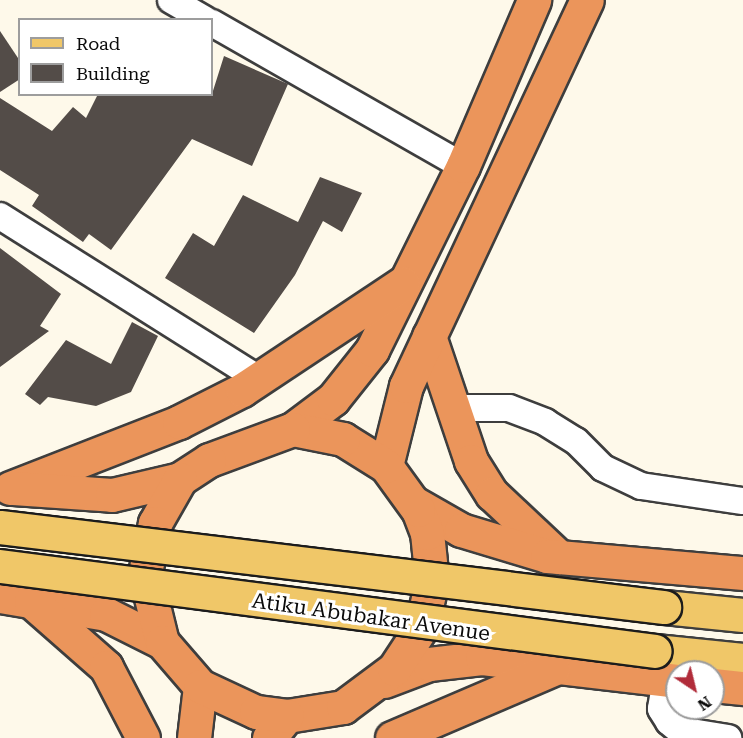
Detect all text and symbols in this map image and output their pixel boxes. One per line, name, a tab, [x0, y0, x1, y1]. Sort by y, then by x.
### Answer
legend	[18, 18, 213, 96]
text: Road	[76, 33, 120, 54]
text: Building	[76, 63, 150, 84]
street label: Atiku Abubakar Avenue	[250, 588, 492, 646]
north arrow	[665, 660, 725, 720]
text: N	[694, 692, 715, 715]

